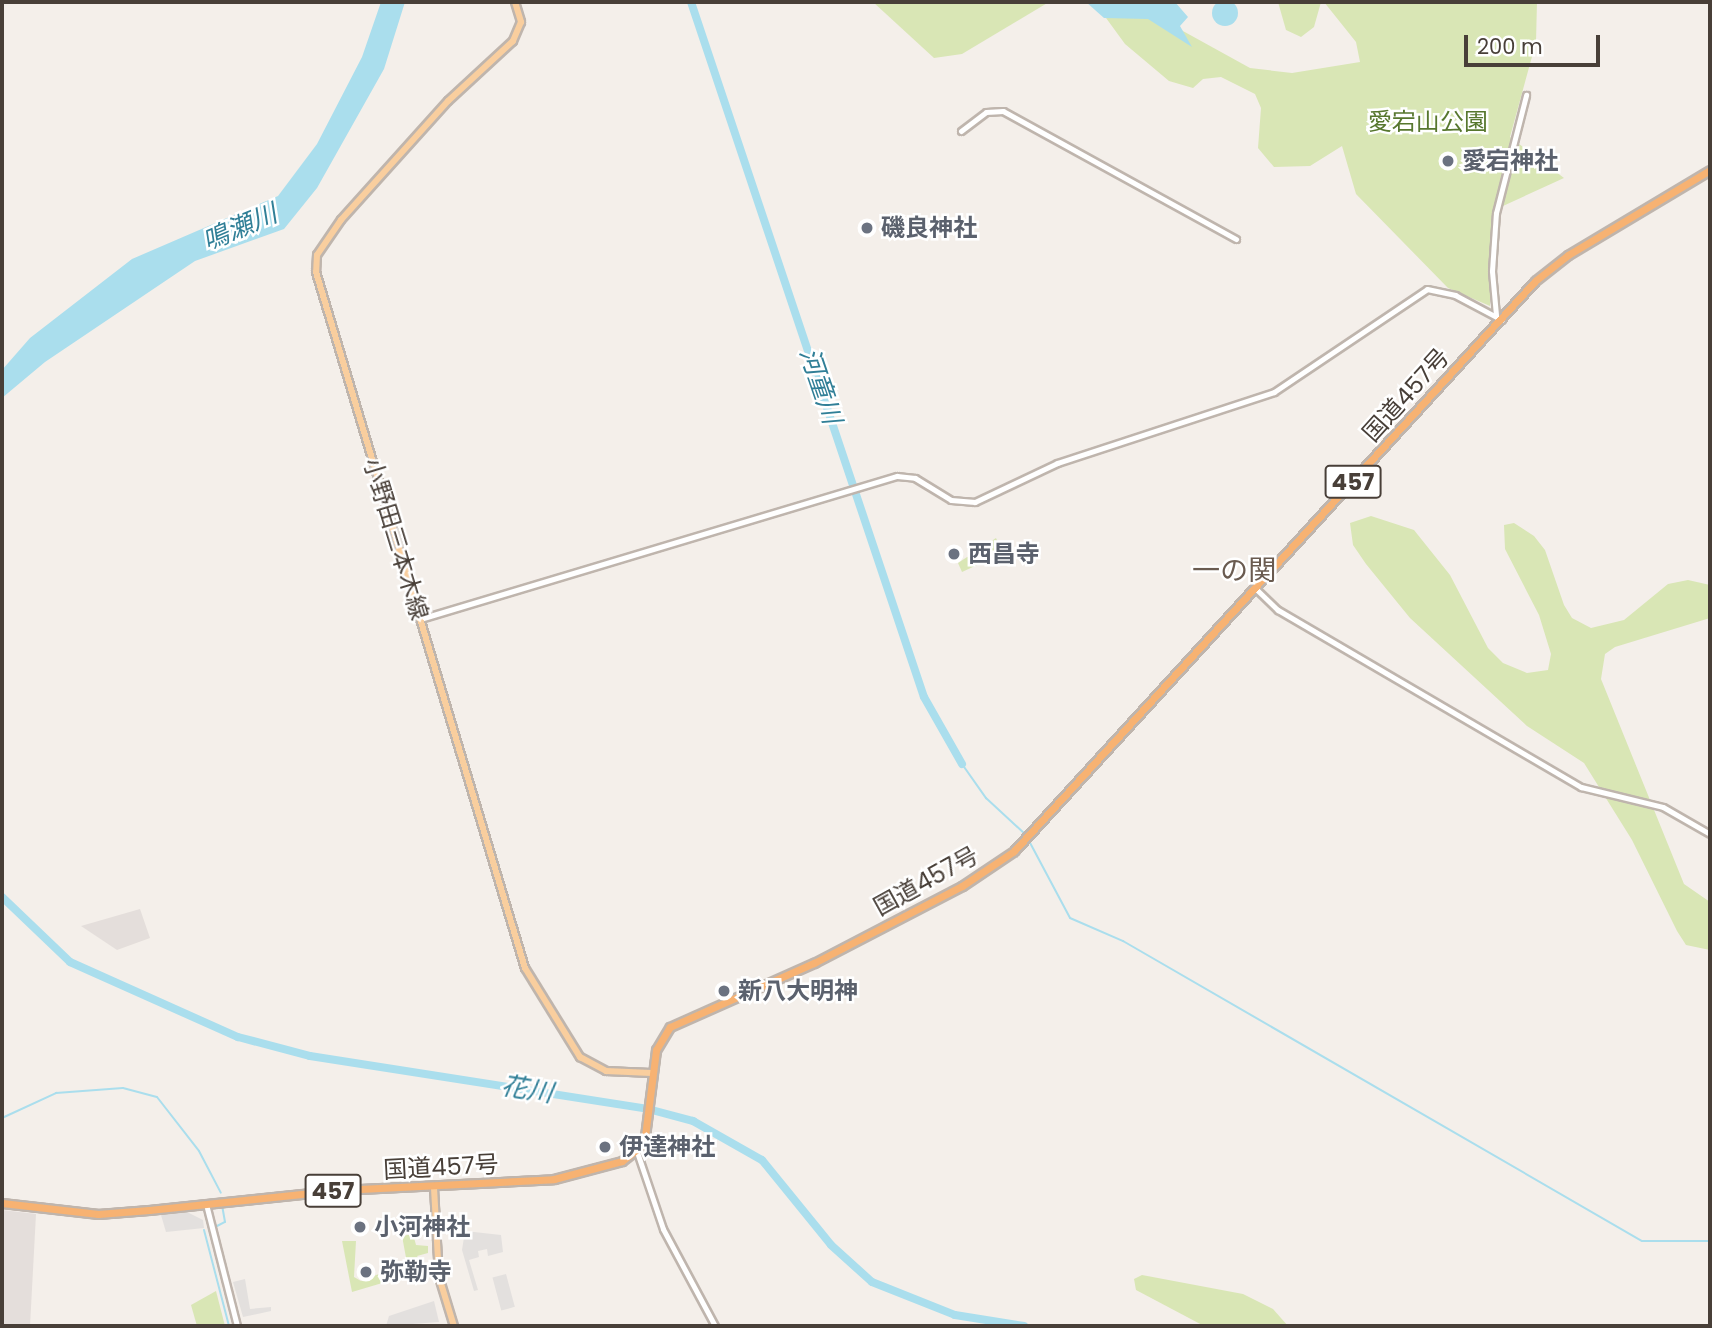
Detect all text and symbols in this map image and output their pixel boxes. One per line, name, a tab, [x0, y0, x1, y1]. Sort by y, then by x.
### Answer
scale bar	[1467, 21, 1604, 65]
text: 200 m	[1477, 32, 1543, 61]
park label: 愛宕山公園	[1368, 108, 1488, 136]
place label: 愛宕神社	[1462, 147, 1558, 175]
marker: 愛宕神社	[1440, 153, 1456, 169]
water label: 鳴瀬川	[198, 198, 282, 258]
place label: 磯良神社	[881, 214, 977, 242]
marker: 磯良神社	[859, 220, 875, 236]
street label: 国道457号	[1357, 343, 1455, 447]
water label: 河童川	[793, 344, 847, 428]
street label: 小野田三本木線	[358, 454, 434, 624]
road number: 457	[1323, 462, 1383, 502]
place label: 西昌寺	[968, 540, 1040, 568]
marker: 西昌寺	[946, 546, 962, 562]
district label: 一の関	[1192, 554, 1276, 588]
street label: 国道457号	[869, 840, 983, 922]
place label: 新八大明神	[738, 977, 858, 1005]
marker: 新八大明神	[716, 983, 732, 999]
water label: 花川	[499, 1071, 555, 1109]
place label: 伊達神社	[619, 1133, 715, 1161]
marker: 伊達神社	[597, 1139, 613, 1155]
street label: 国道457号	[383, 1150, 499, 1184]
road number: 457	[303, 1172, 363, 1210]
place label: 小河神社	[374, 1213, 470, 1241]
marker: 小河神社	[352, 1219, 368, 1235]
place label: 弥勒寺	[380, 1258, 452, 1286]
marker: 弥勒寺	[358, 1264, 374, 1280]

